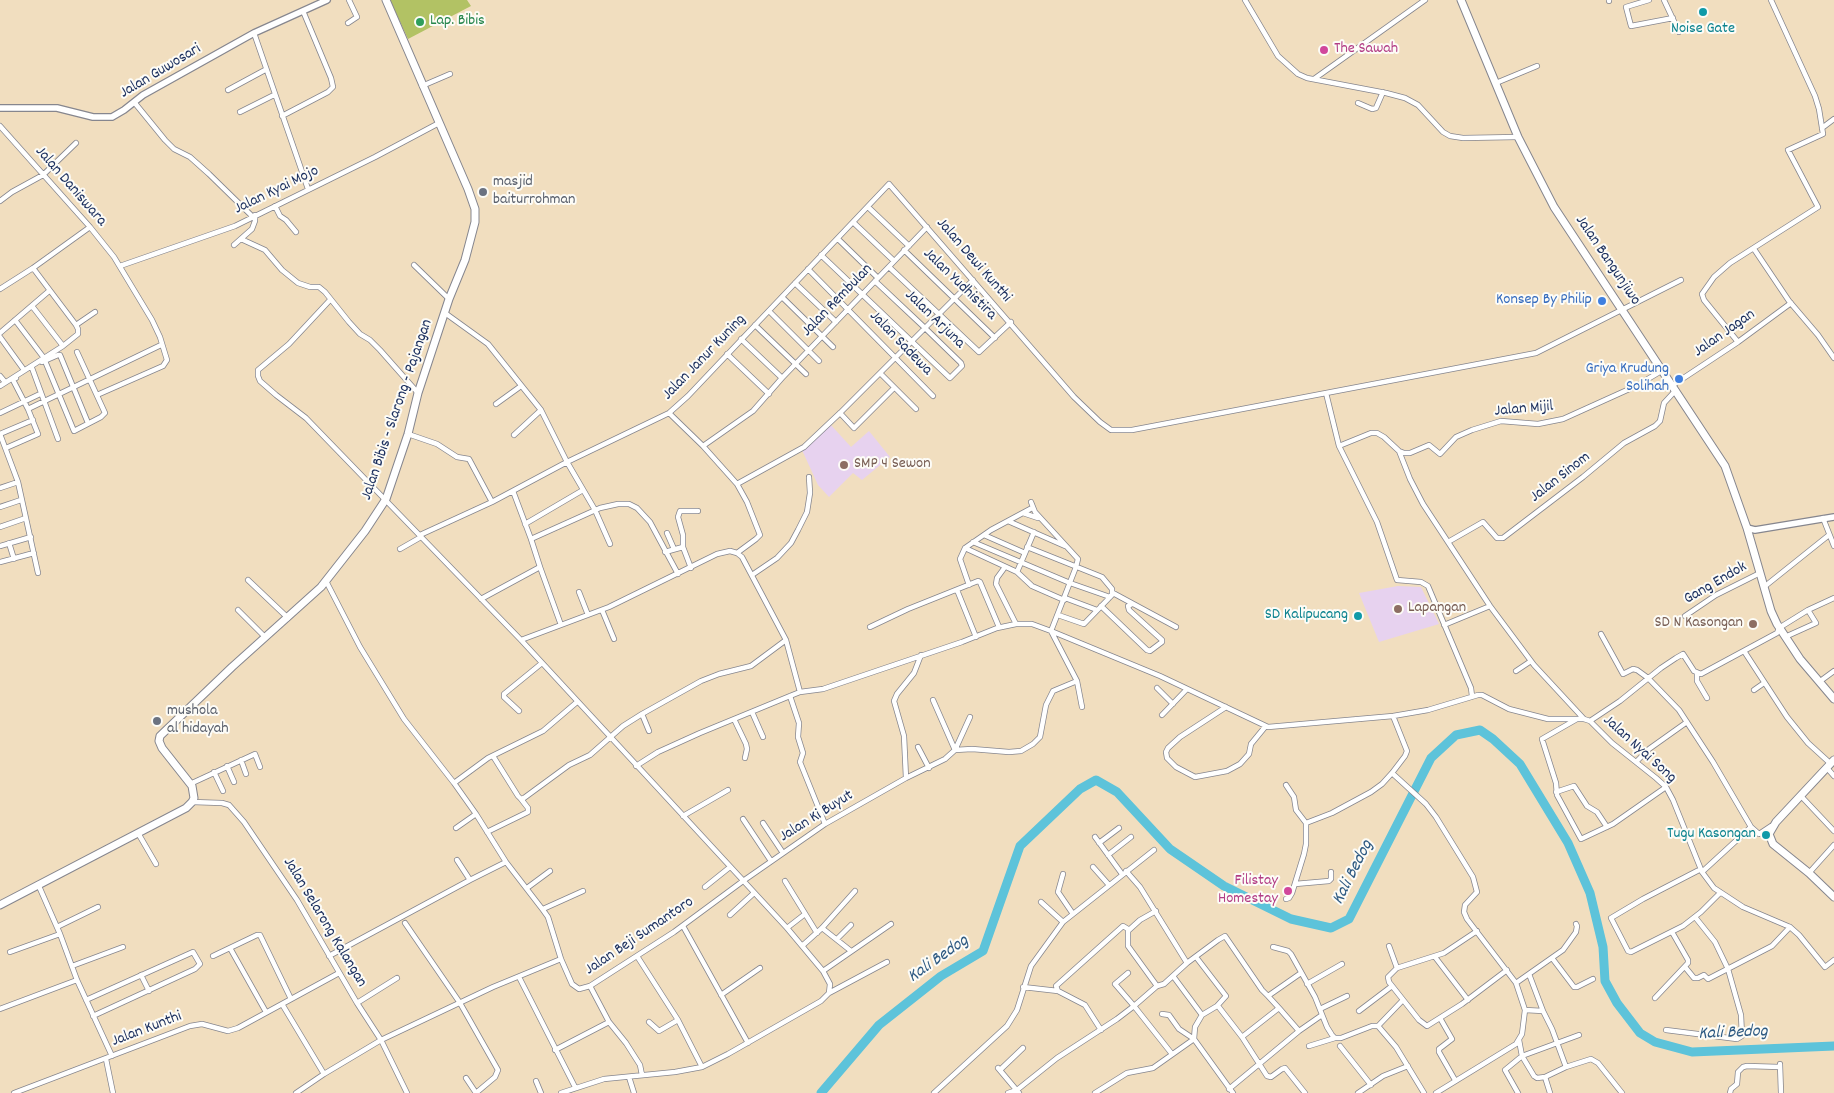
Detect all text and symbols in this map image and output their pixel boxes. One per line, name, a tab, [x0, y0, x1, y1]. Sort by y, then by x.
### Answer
marker: Noise Gate	[1697, 6, 1709, 18]
place label: Lap. Bibis	[430, 12, 485, 32]
marker: Lap. Bibis	[414, 16, 426, 28]
place label: Noise Gate	[1671, 20, 1735, 40]
street label: Jalan Guwosari	[117, 40, 205, 104]
place label: The Sawah	[1334, 40, 1398, 60]
marker: The Sawah	[1318, 44, 1330, 56]
street label: Jalan Daniswara	[30, 143, 110, 231]
street label: Jalan Kyai Mojo	[232, 162, 322, 220]
place label: masjid baiturrohman	[493, 173, 575, 211]
marker: masjid baiturrohman	[477, 186, 489, 198]
street label: Jalan Bangunjiwo	[1570, 213, 1644, 309]
street label: Jalan Dewi Kunthi	[931, 215, 1015, 307]
street label: Jalan Yudhistira	[918, 245, 1000, 325]
street label: Jalan Rembulan	[798, 261, 878, 341]
street label: Jalan Arjuna	[900, 287, 968, 353]
place label: Konsep By Philip	[1496, 291, 1592, 311]
marker: Konsep By Philip	[1596, 295, 1608, 307]
street label: Jalan Jagan	[1690, 306, 1760, 362]
street label: Jalan Sadewa	[864, 308, 936, 380]
street label: Jalan Janur Kuning	[659, 311, 751, 405]
street label: Jalan Bibis - Slarong - Pajangan	[358, 317, 438, 503]
place label: Griya Krudung Solihah	[1585, 360, 1669, 398]
marker: Griya Krudung Solihah	[1673, 373, 1685, 385]
street label: Jalan Mijil	[1494, 398, 1554, 422]
street label: Jalan Sinom	[1527, 449, 1595, 507]
place label: SMP 4 Sewon	[854, 455, 931, 475]
marker: SMP 4 Sewon	[838, 459, 850, 471]
street label: Gang Endok	[1681, 558, 1751, 610]
place label: Lapangan	[1408, 599, 1466, 619]
marker: Lapangan	[1392, 603, 1404, 615]
place label: SD Kalipucang	[1265, 606, 1348, 626]
marker: SD Kalipucang	[1352, 610, 1364, 622]
place label: SD N Kasongan	[1654, 614, 1743, 634]
marker: SD N Kasongan	[1747, 618, 1759, 630]
place label: mushola al hidayah	[167, 702, 229, 740]
street label: Jalan Nyai Song	[1598, 712, 1680, 788]
marker: mushola al hidayah	[151, 715, 163, 727]
street label: Jalan Ki Buyut	[777, 787, 857, 847]
place label: Tugu Kasongan	[1667, 825, 1756, 845]
marker: Tugu Kasongan	[1760, 829, 1772, 841]
water label: Kali Bedog	[1329, 837, 1379, 909]
street label: Jalan Selarong Kalangan	[278, 855, 370, 991]
place label: Filistay Homestay	[1218, 872, 1278, 910]
marker: Filistay Homestay	[1282, 885, 1294, 897]
street label: Jalan Beji Sumantoro	[582, 894, 698, 980]
water label: Kali Bedog	[904, 931, 974, 989]
street label: Jalan Kunthi	[109, 1008, 185, 1052]
water label: Kali Bedog	[1698, 1022, 1768, 1046]

